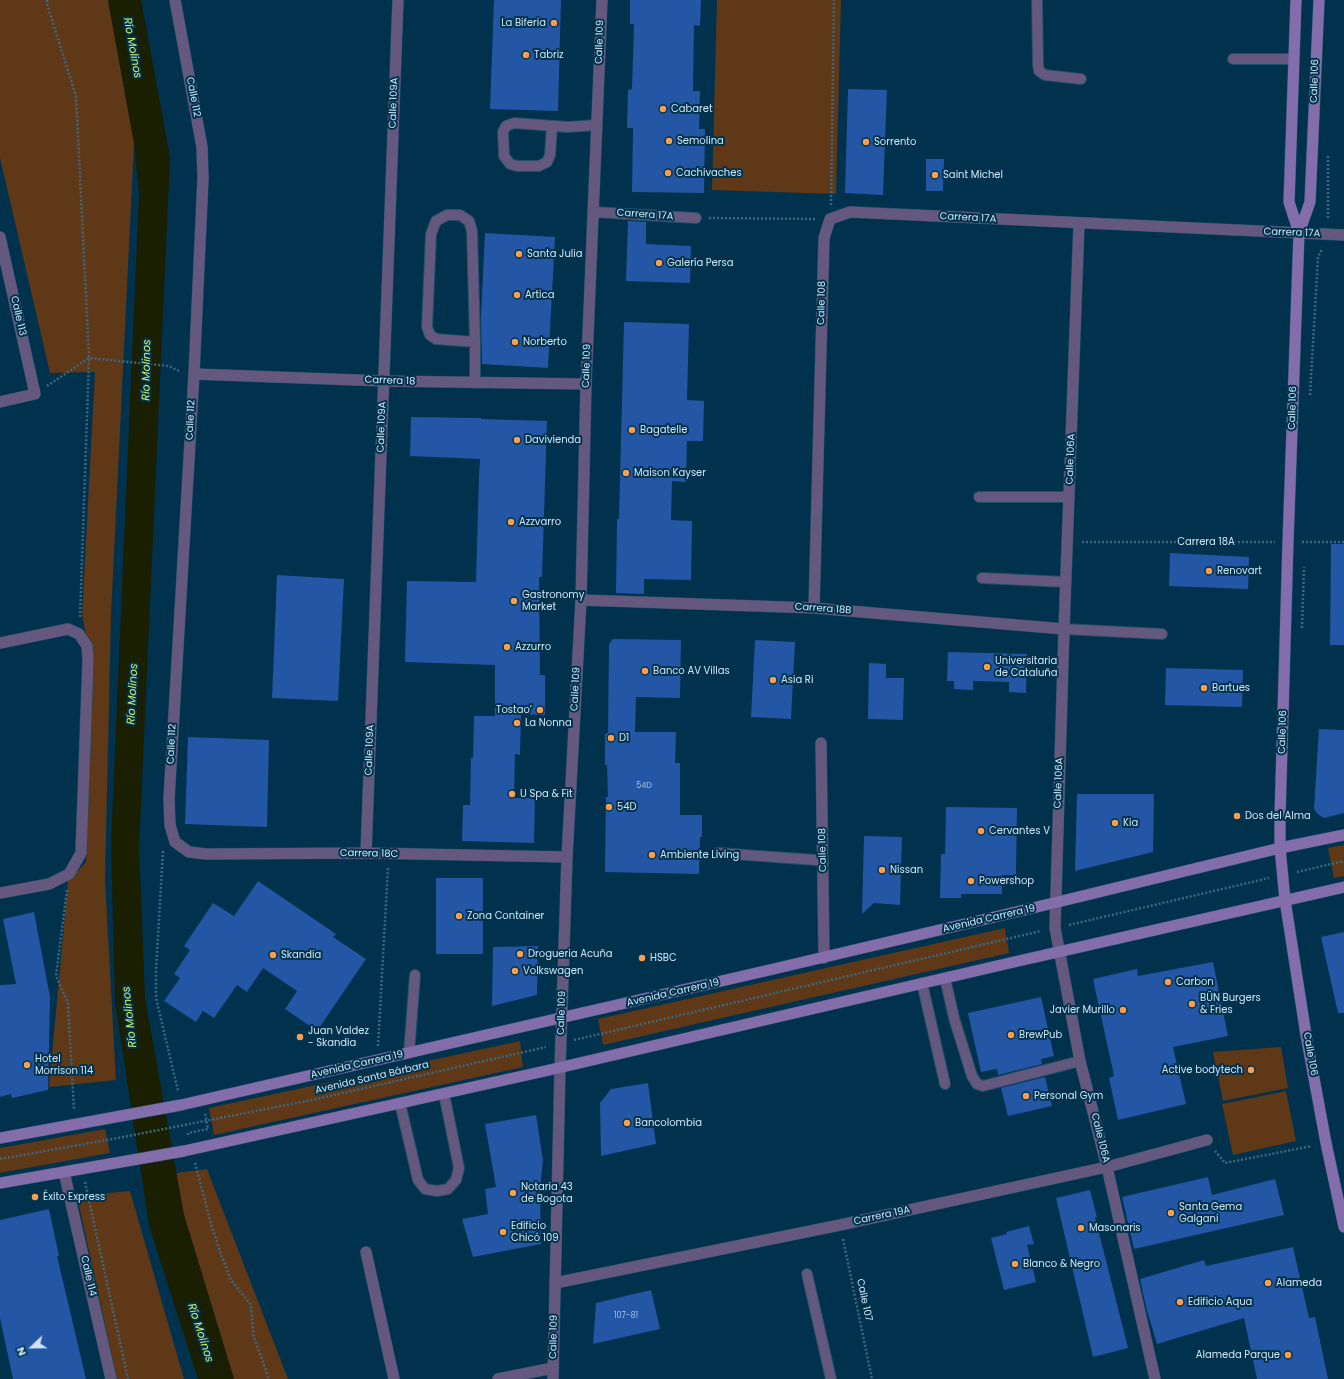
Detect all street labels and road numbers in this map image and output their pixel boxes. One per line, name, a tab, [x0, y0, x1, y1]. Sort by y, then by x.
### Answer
street label: Calle 109	[593, 20, 607, 64]
street label: Calle 106	[1308, 59, 1322, 103]
street label: Calle 112	[183, 76, 203, 118]
street label: Calle 109A	[387, 77, 401, 129]
street label: Carrera 17A	[616, 207, 674, 223]
street label: Carrera 17A	[939, 211, 997, 225]
street label: Carrera 17A	[1263, 226, 1321, 240]
street label: Calle 108	[816, 281, 828, 325]
street label: Calle 113	[8, 295, 28, 337]
street label: Calle 109	[580, 344, 594, 388]
street label: Carrera 18	[364, 374, 416, 388]
street label: Calle 106	[1286, 386, 1300, 430]
street label: Calle 112	[184, 400, 198, 440]
street label: Calle 109A	[375, 401, 389, 453]
street label: Calle 106A	[1064, 433, 1078, 485]
street label: Carrera 18A	[1177, 536, 1235, 548]
street label: Carrera 18B	[794, 601, 852, 617]
street label: Calle 109	[569, 667, 583, 711]
street label: Calle 106	[1276, 710, 1290, 754]
street label: Calle 112	[165, 724, 179, 764]
street label: Calle 109A	[363, 724, 377, 776]
street label: Calle 106A	[1052, 757, 1066, 809]
street label: Calle 108	[817, 828, 829, 872]
street label: Carrera 18C	[340, 847, 398, 861]
street label: Avenida Carrera 19	[942, 903, 1036, 935]
street label: Avenida Carrera 19	[626, 977, 720, 1009]
street label: Calle 109	[555, 991, 569, 1035]
street label: Calle 106	[1300, 1031, 1320, 1077]
street label: Avenida Carrera 19	[310, 1049, 404, 1081]
street label: Avenida Santa Bárbara	[314, 1059, 430, 1097]
street label: Calle 106A	[1088, 1112, 1112, 1164]
street label: Carrera 19A	[853, 1204, 911, 1228]
street label: Calle 114	[78, 1255, 98, 1297]
street label: Calle 107	[854, 1278, 874, 1322]
street label: Calle 109	[548, 1315, 560, 1359]

